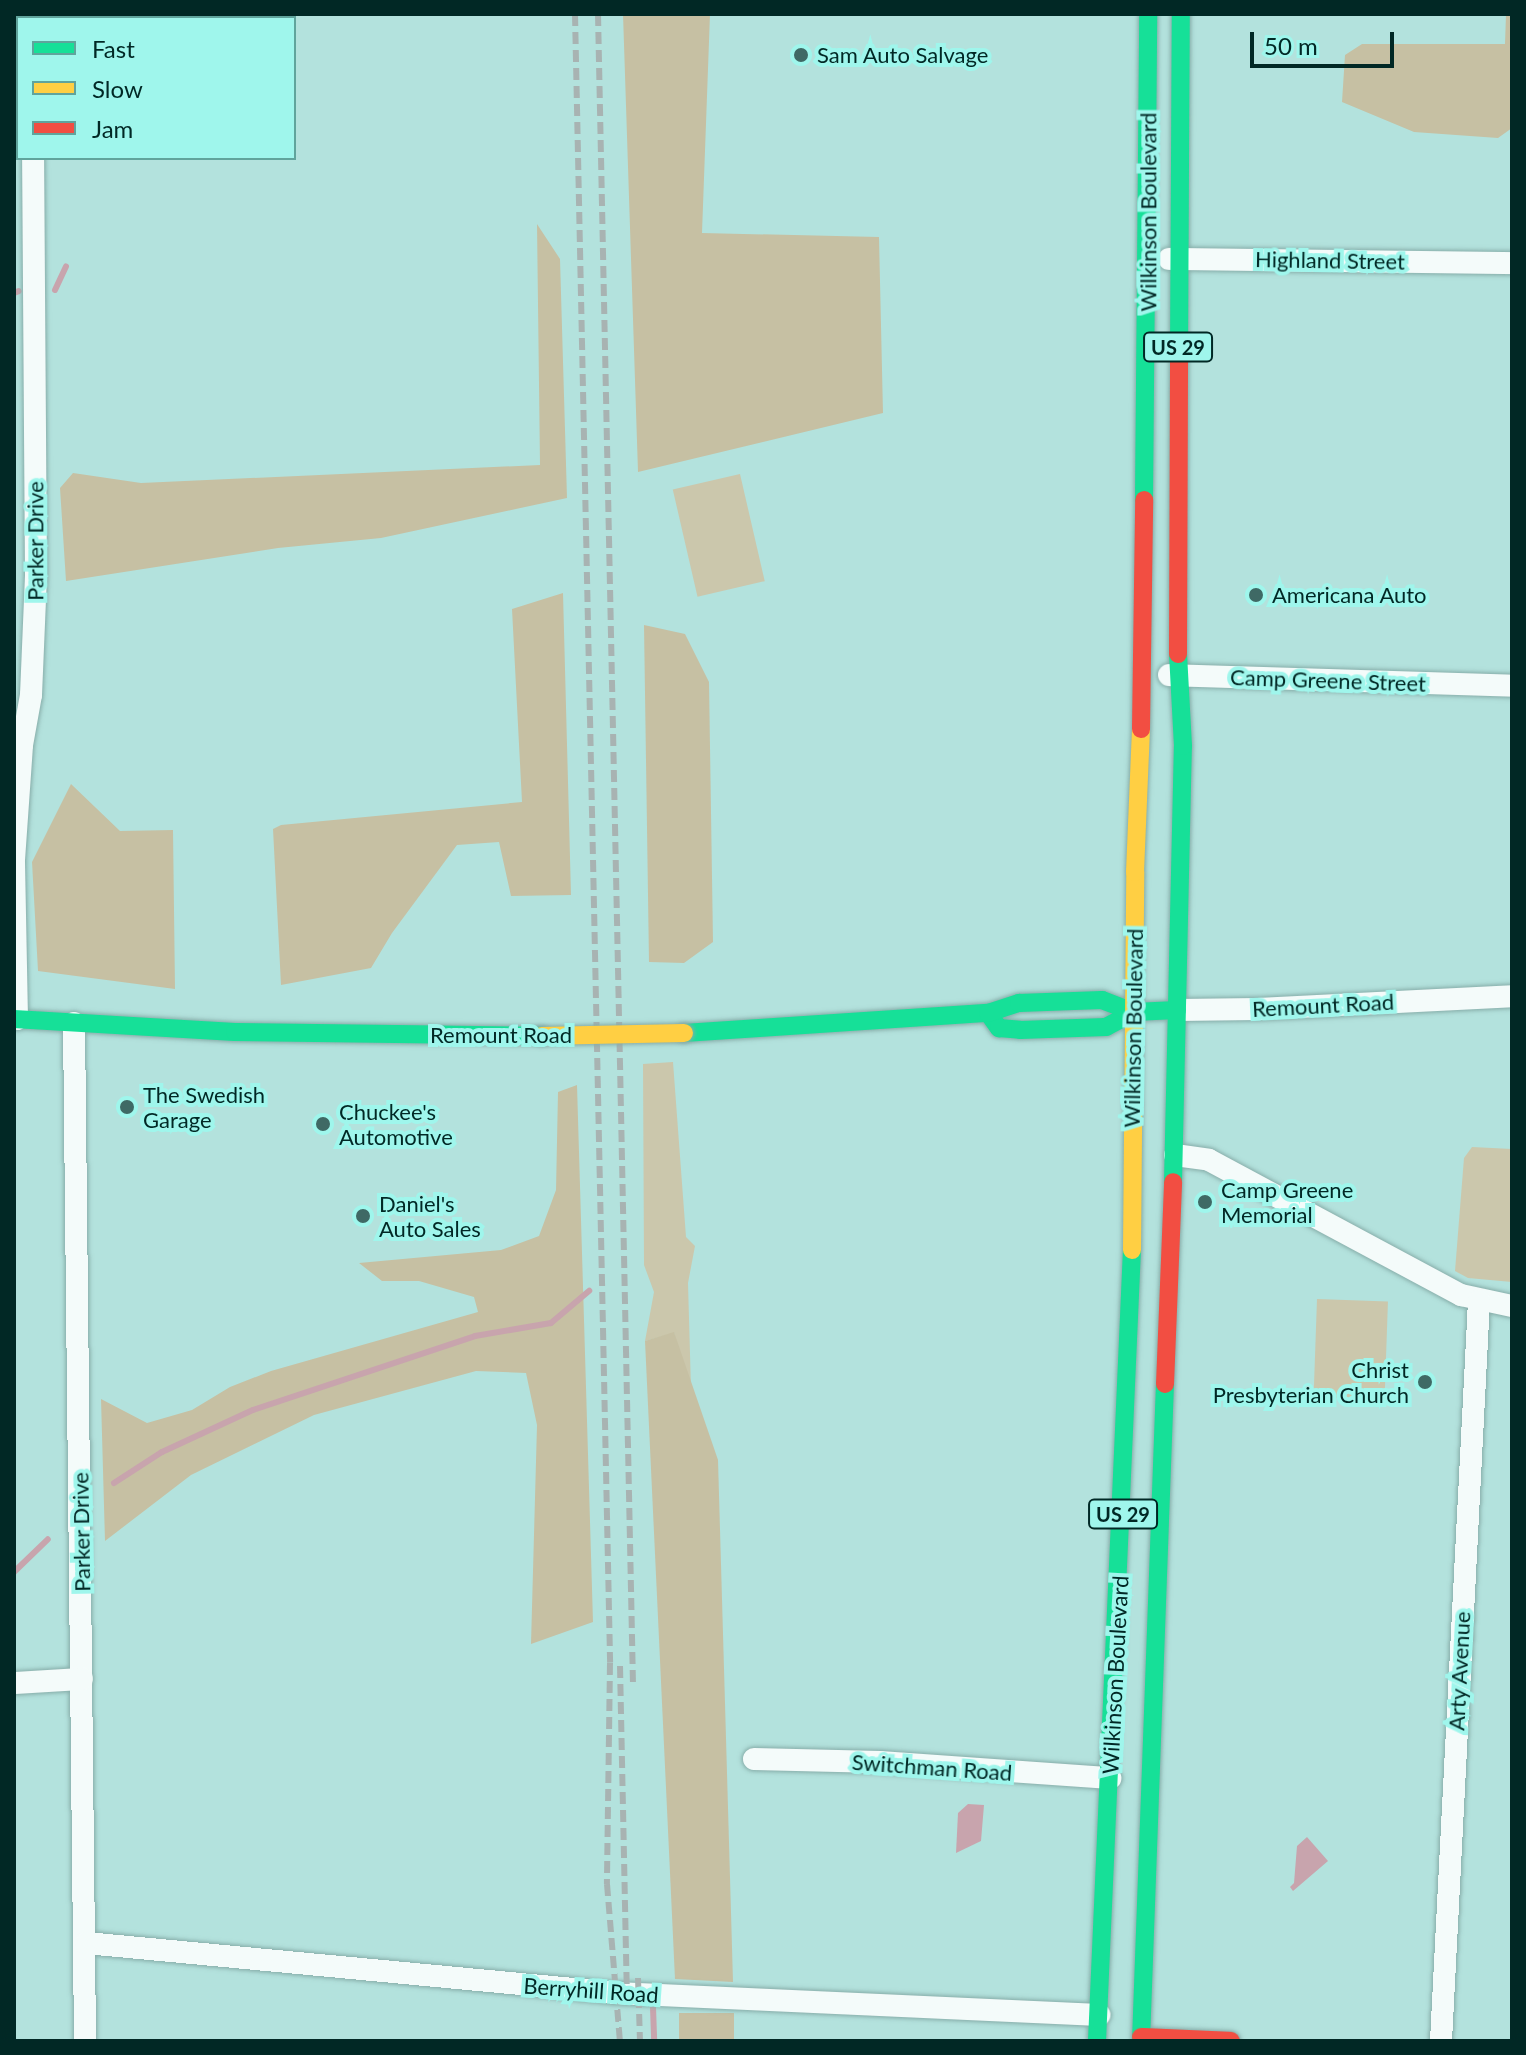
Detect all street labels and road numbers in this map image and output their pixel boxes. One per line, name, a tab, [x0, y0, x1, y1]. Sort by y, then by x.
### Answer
street label: Wilkinson Boulevard	[1135, 112, 1161, 312]
street label: Highland Street	[1255, 245, 1405, 275]
road number: US 29	[1142, 331, 1214, 363]
street label: Parker Drive	[22, 481, 48, 601]
street label: Camp Greene Street	[1230, 663, 1426, 697]
street label: Wilkinson Boulevard	[1118, 928, 1148, 1128]
street label: Remount Road	[1251, 988, 1395, 1022]
street label: Remount Road	[430, 1022, 572, 1048]
street label: Parker Drive	[67, 1472, 95, 1592]
road number: US 29	[1087, 1498, 1159, 1530]
street label: Wilkinson Boulevard	[1097, 1575, 1133, 1775]
street label: Arty Avenue	[1443, 1610, 1475, 1732]
street label: Switchman Road	[851, 1748, 1013, 1786]
street label: Berryhill Road	[523, 1972, 659, 2008]

